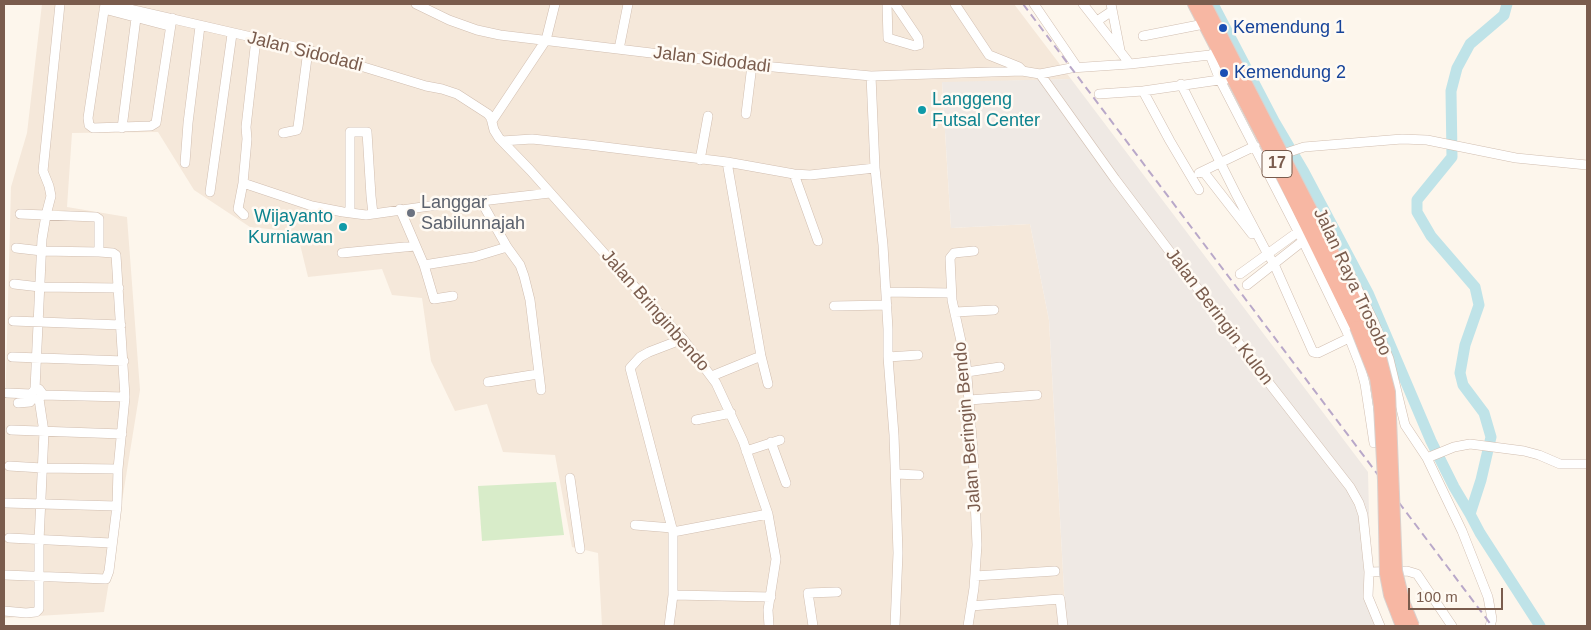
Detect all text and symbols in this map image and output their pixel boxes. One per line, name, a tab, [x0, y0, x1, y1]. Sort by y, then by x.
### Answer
place label: Kemendung 1	[1233, 17, 1345, 39]
marker: Kemendung 1	[1217, 22, 1229, 34]
street label: Jalan Sidodadi	[245, 27, 365, 77]
street label: Jalan Sidodadi	[652, 42, 772, 78]
place label: Kemendung 2	[1234, 62, 1346, 84]
marker: Kemendung 2	[1218, 67, 1230, 79]
place label: Langgeng Futsal Center	[932, 89, 1040, 132]
marker: Langgeng Futsal Center	[916, 104, 928, 116]
road number: 17	[1262, 150, 1292, 178]
place label: Langgar Sabilunnajah	[421, 192, 525, 234]
street label: Jalan Raya Trosobo	[1308, 205, 1396, 359]
place label: Wijayanto Kurniawan	[248, 206, 333, 248]
marker: Langgar Sabilunnajah	[405, 207, 417, 219]
marker: Wijayanto Kurniawan	[337, 221, 349, 233]
street label: Jalan Beringin Kulon	[1161, 245, 1277, 389]
street label: Jalan Bringinbendo	[596, 246, 714, 376]
street label: Jalan Beringin Bendo	[950, 341, 986, 513]
scale bar	[1411, 578, 1506, 610]
text: 100 m	[1416, 588, 1458, 605]

